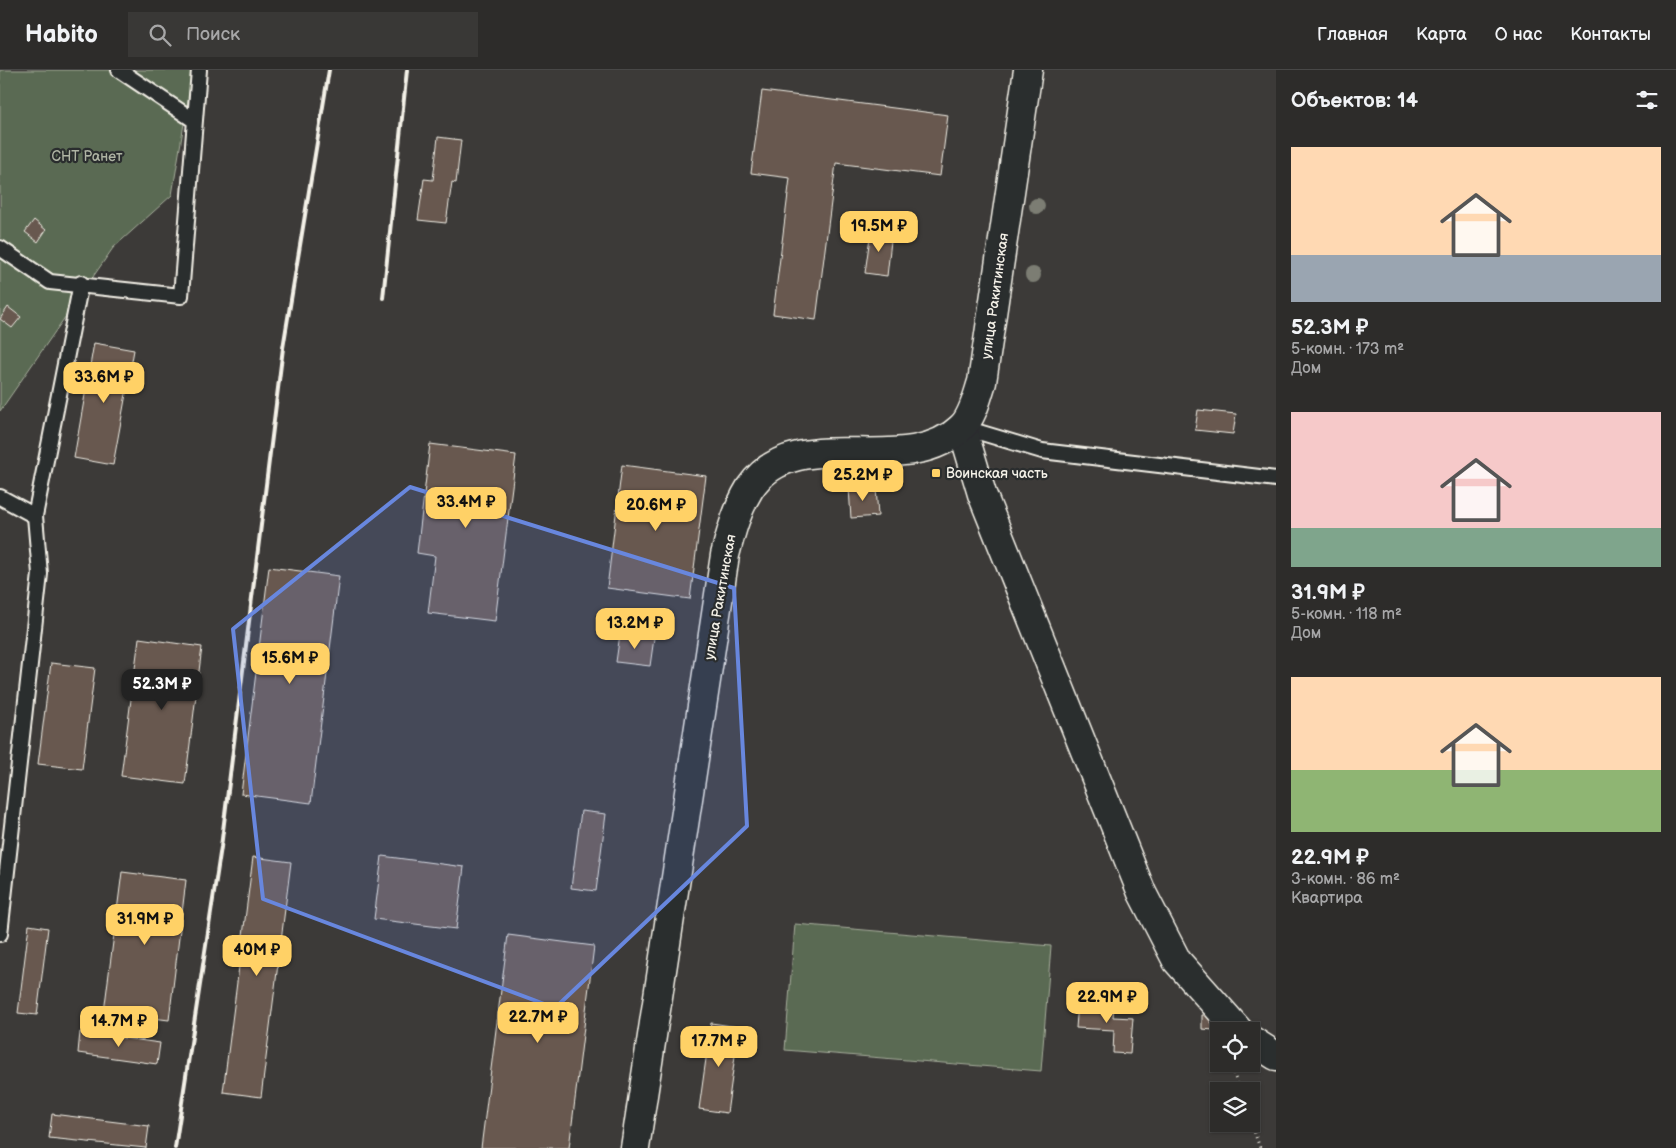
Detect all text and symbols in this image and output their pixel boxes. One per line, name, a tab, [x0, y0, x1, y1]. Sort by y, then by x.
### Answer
search box	[128, 12, 478, 57]
text: Habito	[25, 20, 98, 49]
icon: search	[146, 21, 174, 49]
text: Поиск	[186, 23, 240, 46]
text: Главная	[1317, 24, 1388, 45]
text: Карта	[1416, 24, 1467, 45]
text: О нас	[1495, 24, 1542, 45]
text: Контакты	[1570, 24, 1651, 45]
icon: filters	[1633, 86, 1661, 114]
text: Объектов: 14	[1291, 88, 1418, 113]
park label: СНТ Ранет	[51, 148, 123, 165]
icon: home	[1431, 180, 1521, 270]
pin: 19.5M ₽	[833, 210, 925, 253]
text: 19.5M ₽	[851, 217, 907, 236]
street label: улица Ракитинская	[978, 232, 1012, 360]
text: 52.3M ₽	[1291, 315, 1369, 340]
text: 5-комн. · 173 m²	[1291, 340, 1404, 359]
text: Дом	[1291, 359, 1321, 378]
pin: 33.6M ₽	[58, 362, 150, 404]
text: 33.6M ₽	[74, 368, 134, 387]
icon: home	[1431, 445, 1521, 535]
pin: 25.2M ₽	[817, 460, 909, 502]
place label: Воинская часть	[946, 465, 1048, 482]
text: 25.2M ₽	[833, 466, 893, 485]
marker: Воинская часть	[930, 467, 942, 479]
pin: 33.4M ₽	[420, 486, 512, 529]
pin: 20.6M ₽	[610, 490, 702, 532]
text: 33.4M ₽	[436, 493, 496, 512]
text: 20.6M ₽	[626, 496, 686, 515]
street label: улица Ракитинская	[701, 533, 739, 661]
text: 31.9M ₽	[1291, 580, 1365, 605]
text: 5-комн. · 118 m²	[1291, 605, 1402, 624]
pin: 13.2M ₽	[589, 608, 681, 650]
text: 13.2M ₽	[607, 614, 663, 633]
text: Дом	[1291, 624, 1321, 643]
pin: 15.6M ₽	[244, 642, 336, 685]
text: 15.6M ₽	[262, 649, 318, 668]
pin: 52.3M ₽	[116, 668, 208, 711]
text: 52.3M ₽	[132, 675, 192, 694]
icon: home	[1431, 710, 1521, 800]
text: 22.9M ₽	[1291, 845, 1369, 870]
text: 3-комн. · 86 m²	[1291, 870, 1400, 889]
text: Квартира	[1291, 889, 1363, 908]
pin: 31.9M ₽	[99, 904, 191, 946]
text: 31.9M ₽	[117, 910, 173, 929]
pin: 40M ₽	[222, 934, 292, 977]
text: 40M ₽	[234, 941, 280, 960]
pin: 22.9M ₽	[1061, 982, 1153, 1024]
text: 22.9M ₽	[1077, 988, 1137, 1007]
pin: 22.7M ₽	[492, 1002, 584, 1044]
pin: 14.7M ₽	[73, 1006, 165, 1048]
text: 22.7M ₽	[509, 1008, 567, 1027]
text: 14.7M ₽	[91, 1012, 147, 1031]
map controls	[1210, 1022, 1260, 1132]
button: locate	[1210, 1022, 1260, 1072]
pin: 17.7M ₽	[673, 1026, 765, 1068]
text: 17.7M ₽	[691, 1032, 747, 1051]
button: layers	[1210, 1082, 1260, 1132]

